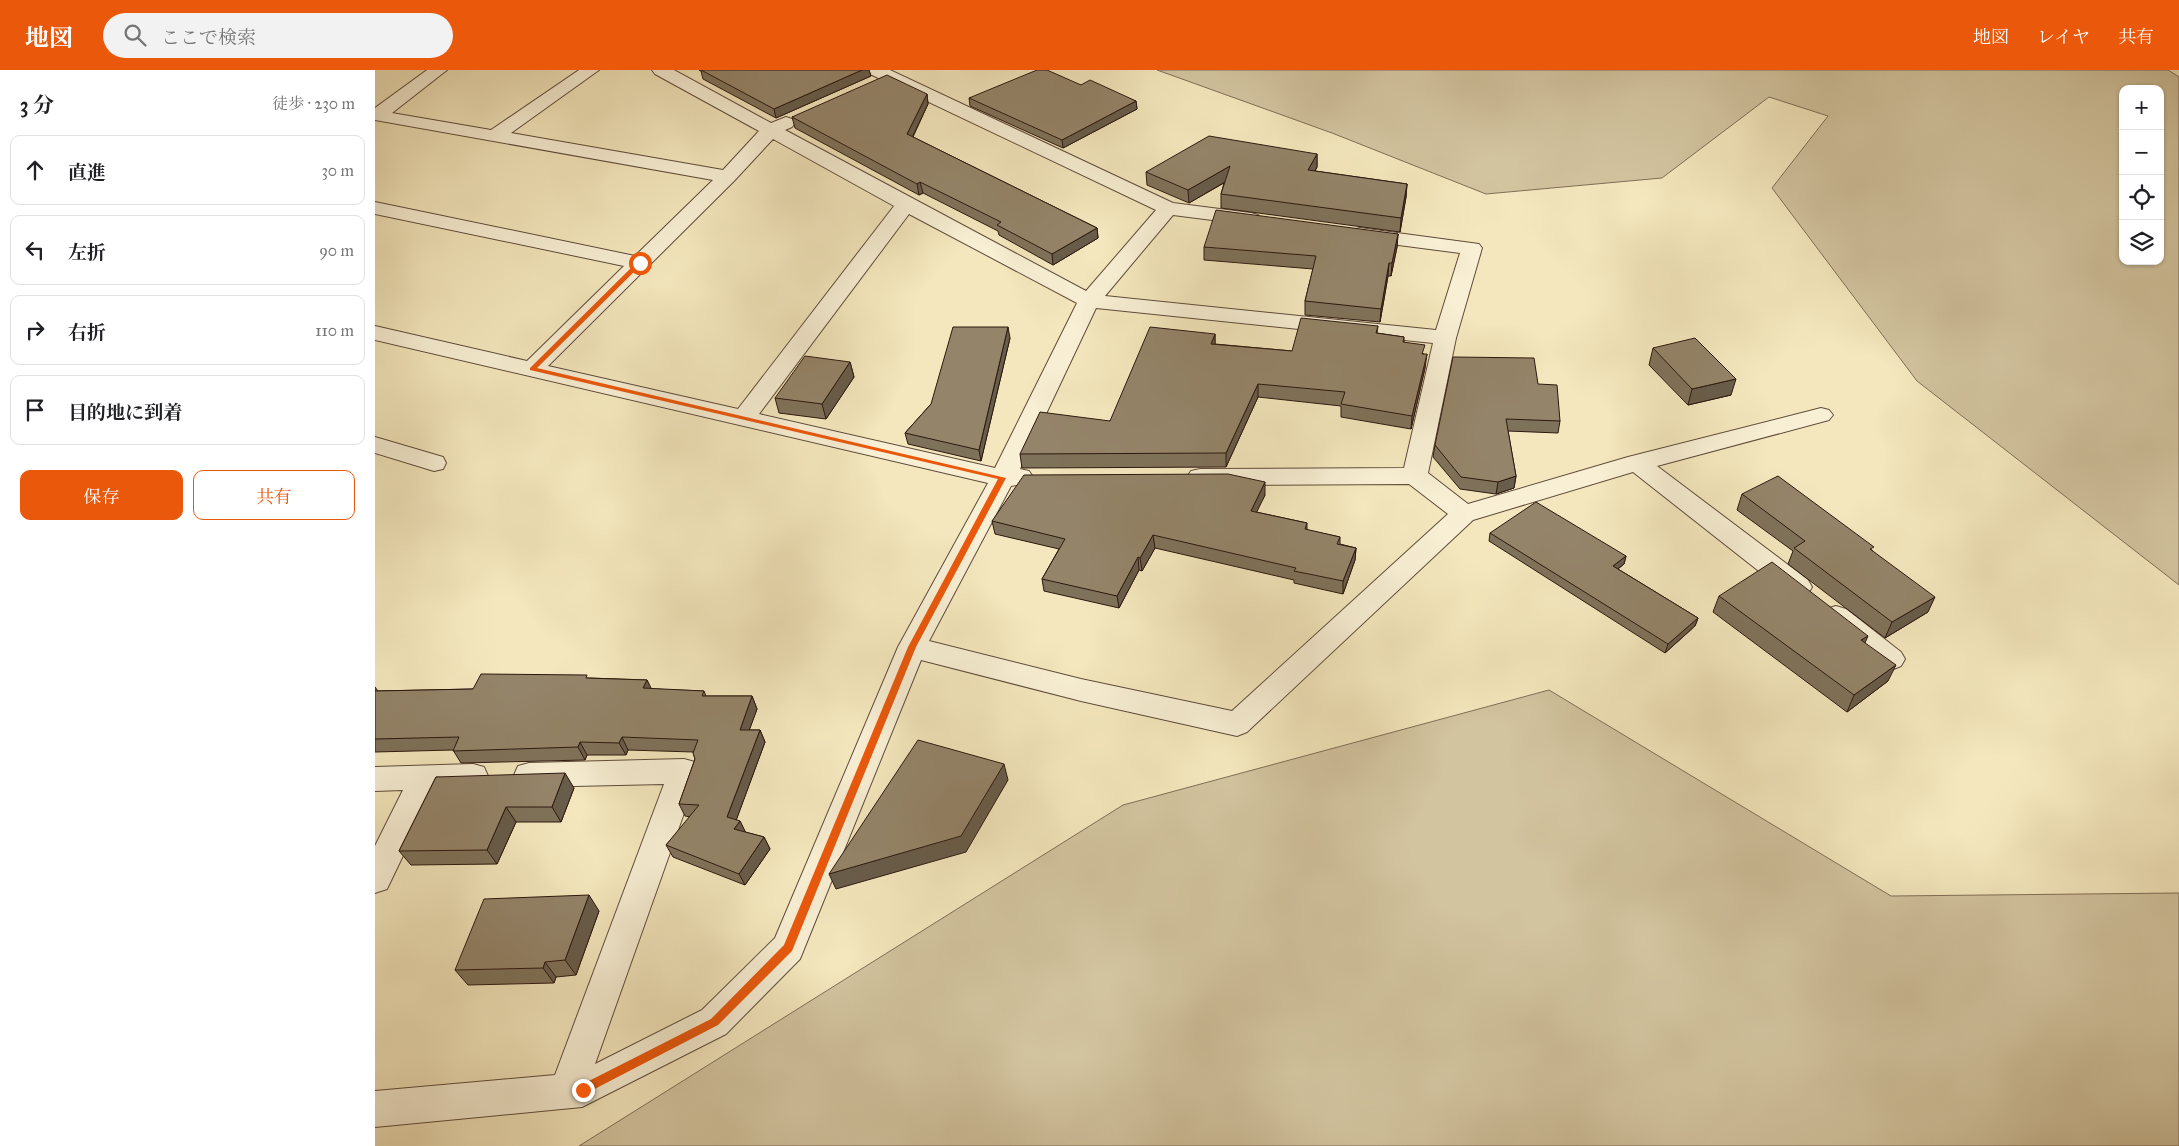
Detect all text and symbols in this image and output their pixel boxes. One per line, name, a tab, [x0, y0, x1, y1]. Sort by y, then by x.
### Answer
search box	[103, 13, 453, 58]
icon: search	[121, 21, 149, 49]
text: 地図	[25, 23, 73, 53]
text: ここで検索	[161, 26, 256, 49]
text: 地図	[1973, 26, 2009, 48]
text: レイヤ	[2037, 26, 2090, 48]
text: 共有	[2118, 26, 2154, 48]
map controls	[2119, 85, 2164, 265]
button: +	[2119, 85, 2164, 130]
text: 3 分	[20, 92, 54, 118]
text: 徒歩 · 230 m	[272, 94, 355, 113]
button: −	[2119, 130, 2164, 175]
icon: ahead	[21, 156, 49, 184]
text: 直進	[68, 161, 106, 184]
text: 30 m	[321, 161, 354, 180]
button: locate	[2119, 175, 2164, 220]
button: layers	[2119, 220, 2164, 265]
icon: left	[21, 236, 49, 264]
text: 左折	[68, 241, 106, 264]
text: 90 m	[319, 241, 354, 260]
route start	[629, 252, 652, 275]
icon: right	[21, 316, 49, 344]
text: 右折	[68, 321, 106, 344]
text: 110 m	[315, 321, 354, 340]
icon: arrive	[21, 396, 49, 424]
text: 目的地に到着	[68, 401, 182, 424]
button: 保存	[20, 470, 183, 520]
button: 共有	[193, 470, 355, 520]
route end	[572, 1079, 595, 1102]

